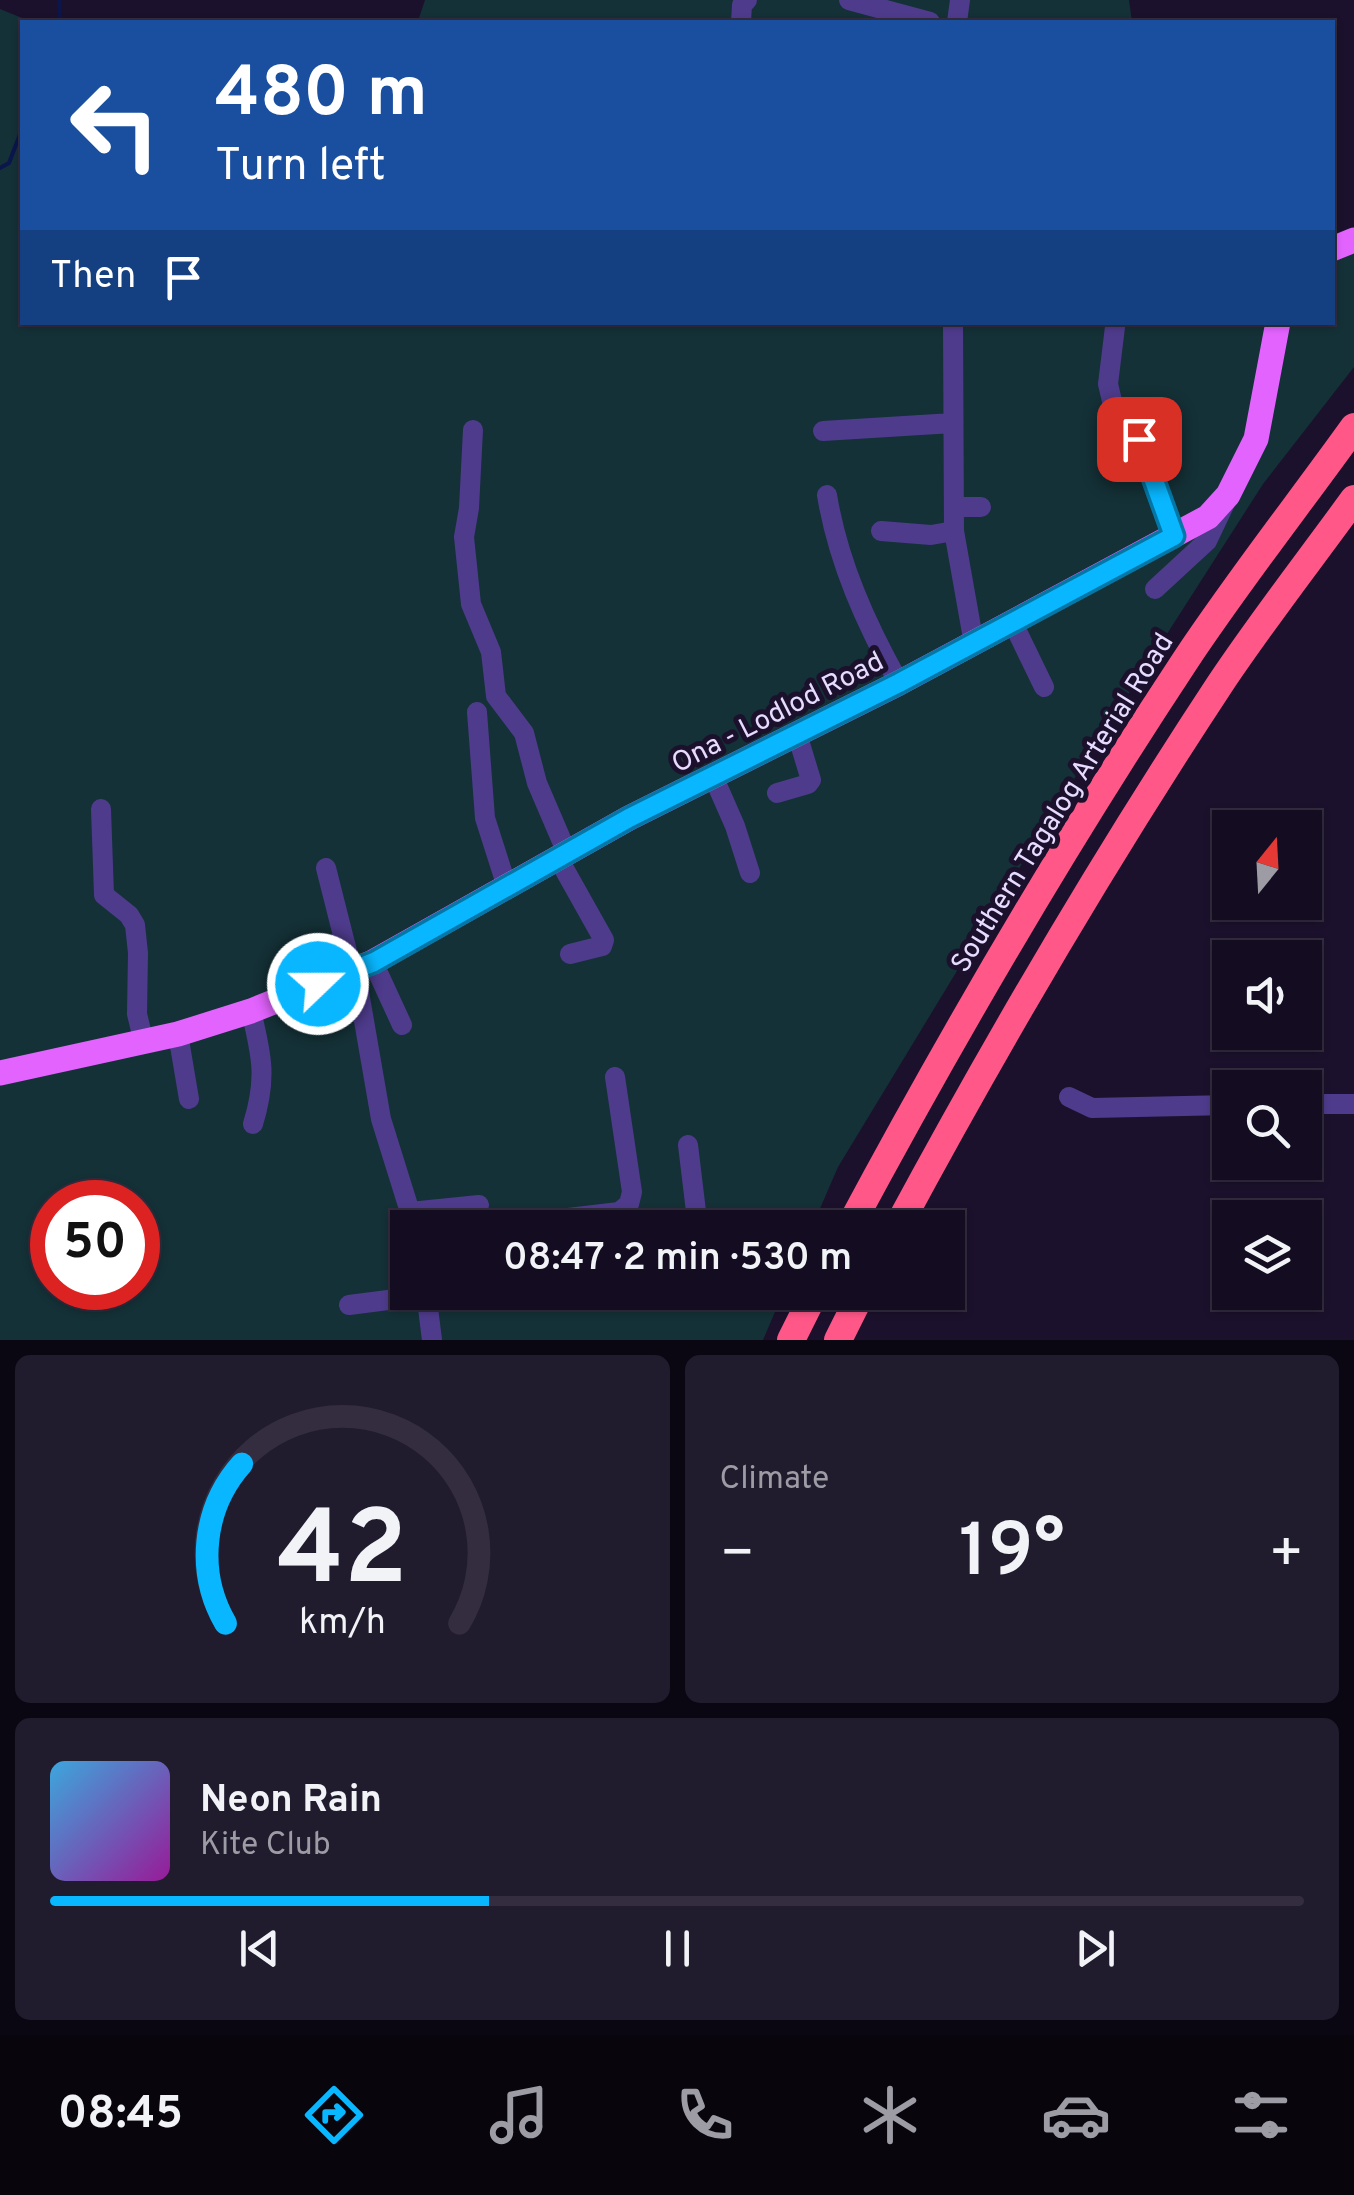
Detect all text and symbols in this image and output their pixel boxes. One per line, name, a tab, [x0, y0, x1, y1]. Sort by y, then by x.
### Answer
text: 480 m	[215, 52, 428, 141]
icon: left	[50, 60, 180, 190]
text: Turn left	[215, 139, 386, 196]
icon: arrive	[156, 250, 211, 305]
text: Then	[50, 253, 136, 302]
pin	[1097, 397, 1182, 482]
icon: arrive	[1112, 412, 1167, 467]
street label: Southern Tagalog Arterial Road	[944, 627, 1183, 980]
street label: Ona - Lodlod Road	[666, 645, 891, 783]
north arrow	[1212, 810, 1322, 920]
map controls	[1212, 810, 1322, 1310]
position arrow	[266, 932, 370, 1036]
button: sound	[1212, 940, 1322, 1050]
button: search	[1212, 1070, 1322, 1180]
speed limit sign: 50	[30, 1180, 160, 1310]
button: layers	[1212, 1200, 1322, 1310]
text: 08:47 · 2 min · 530 m	[503, 1235, 852, 1284]
text: Climate	[720, 1460, 829, 1500]
text: 42	[277, 1489, 407, 1621]
text: 19°	[959, 1508, 1065, 1603]
text: −	[720, 1521, 755, 1591]
text: +	[1269, 1521, 1304, 1591]
text: km/h	[299, 1601, 386, 1647]
text: Neon Rain	[200, 1777, 382, 1826]
text: Kite Club	[200, 1826, 331, 1866]
icon: previous	[232, 1921, 287, 1976]
icon: pause	[650, 1921, 705, 1976]
icon: next	[1068, 1921, 1123, 1976]
icon: directions	[299, 2080, 369, 2150]
icon: music	[484, 2080, 554, 2150]
icon: phone	[670, 2080, 740, 2150]
icon: climate	[855, 2080, 925, 2150]
icon: car	[1041, 2080, 1111, 2150]
icon: filters	[1226, 2080, 1296, 2150]
text: 08:45	[58, 2087, 183, 2144]

